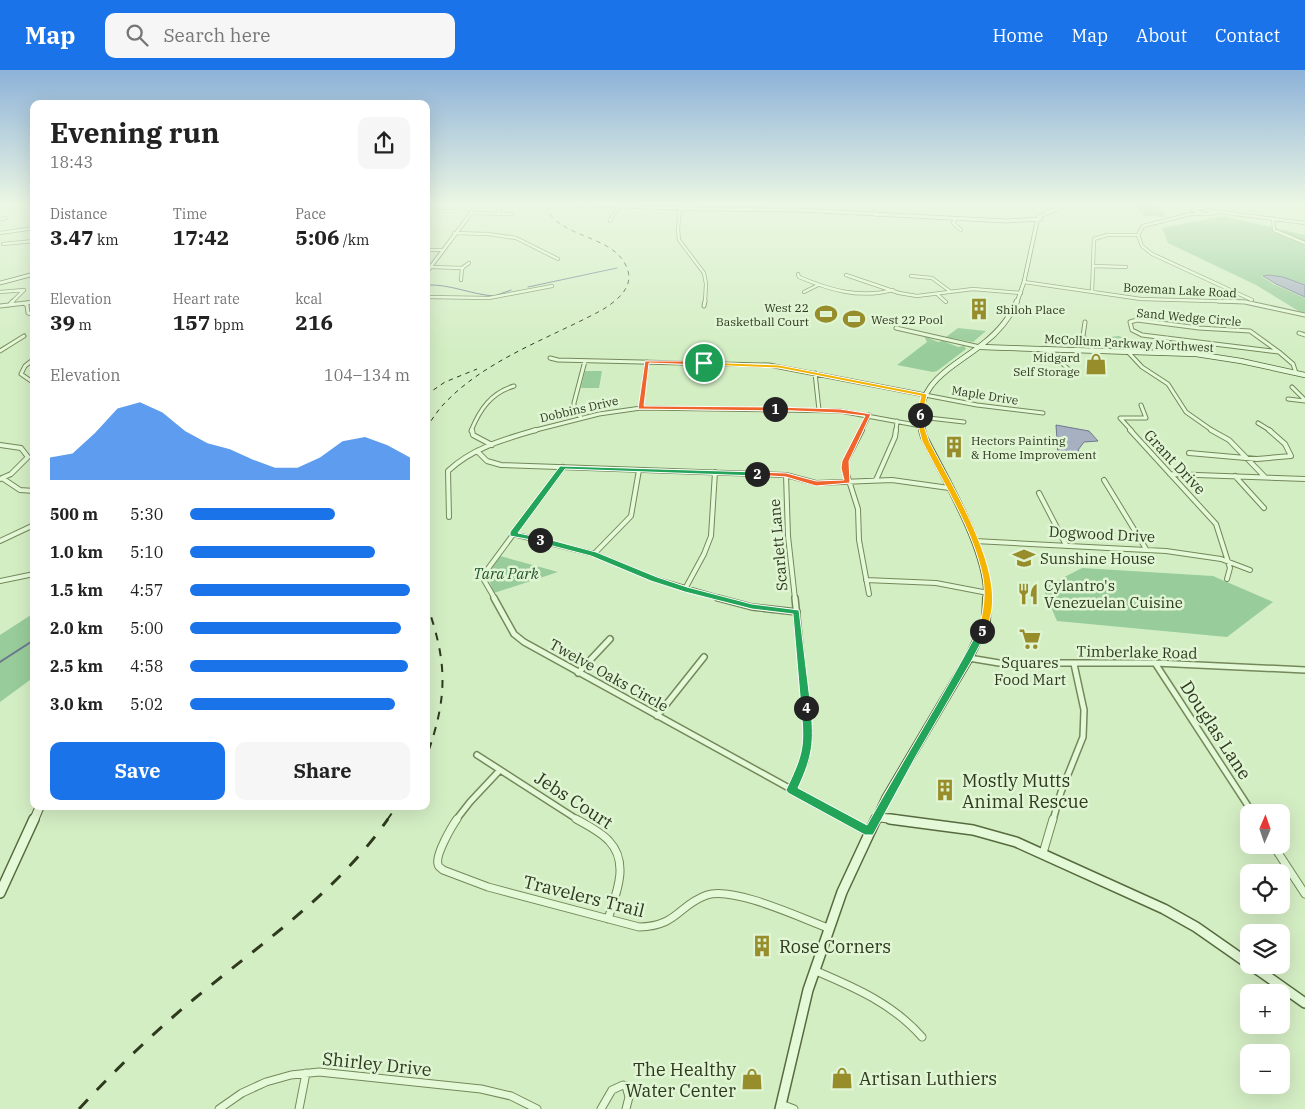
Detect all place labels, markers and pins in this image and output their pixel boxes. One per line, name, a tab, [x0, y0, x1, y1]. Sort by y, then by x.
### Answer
building icon: Shiloh Place	[966, 296, 992, 322]
place label: West 22 Basketball Court	[716, 300, 809, 329]
sports icon: West 22 Basketball Court	[813, 301, 839, 327]
place label: Shiloh Place	[996, 302, 1065, 317]
sports icon: West 22 Pool	[841, 306, 867, 332]
place label: West 22 Pool	[871, 312, 943, 327]
pin	[683, 342, 725, 384]
place label: Midgard Self Storage	[1013, 350, 1080, 379]
shop icon: Midgard Self Storage	[1083, 351, 1109, 377]
pin: 1	[762, 396, 788, 422]
pin: 6	[908, 402, 932, 428]
place label: Hectors Painting & Home Improvement	[971, 433, 1097, 462]
building icon: Hectors Painting & Home Improvement	[941, 434, 967, 460]
pin: 2	[744, 462, 770, 486]
pin: 3	[528, 528, 552, 552]
school or university icon: Sunshine House	[1011, 545, 1037, 571]
place label: Sunshine House	[1040, 549, 1155, 568]
place label: Cylantro's Venezuelan Cuisine	[1044, 576, 1183, 612]
restaurant icon: Cylantro's Venezuelan Cuisine	[1015, 581, 1041, 607]
pin: 5	[970, 618, 994, 644]
supermarket icon: Squares Food Mart	[1017, 626, 1043, 652]
place label: Squares Food Mart	[994, 653, 1066, 689]
pin: 4	[794, 696, 818, 720]
place label: Mostly Mutts Animal Rescue	[962, 769, 1088, 813]
building icon: Mostly Mutts Animal Rescue	[932, 777, 958, 803]
building icon: Rose Corners	[749, 933, 775, 959]
place label: Rose Corners	[779, 935, 891, 958]
place label: The Healthy Water Center	[625, 1058, 736, 1102]
shop icon: Artisan Luthiers	[829, 1065, 855, 1091]
shop icon: The Healthy Water Center	[739, 1066, 765, 1092]
place label: Artisan Luthiers	[859, 1067, 997, 1090]

